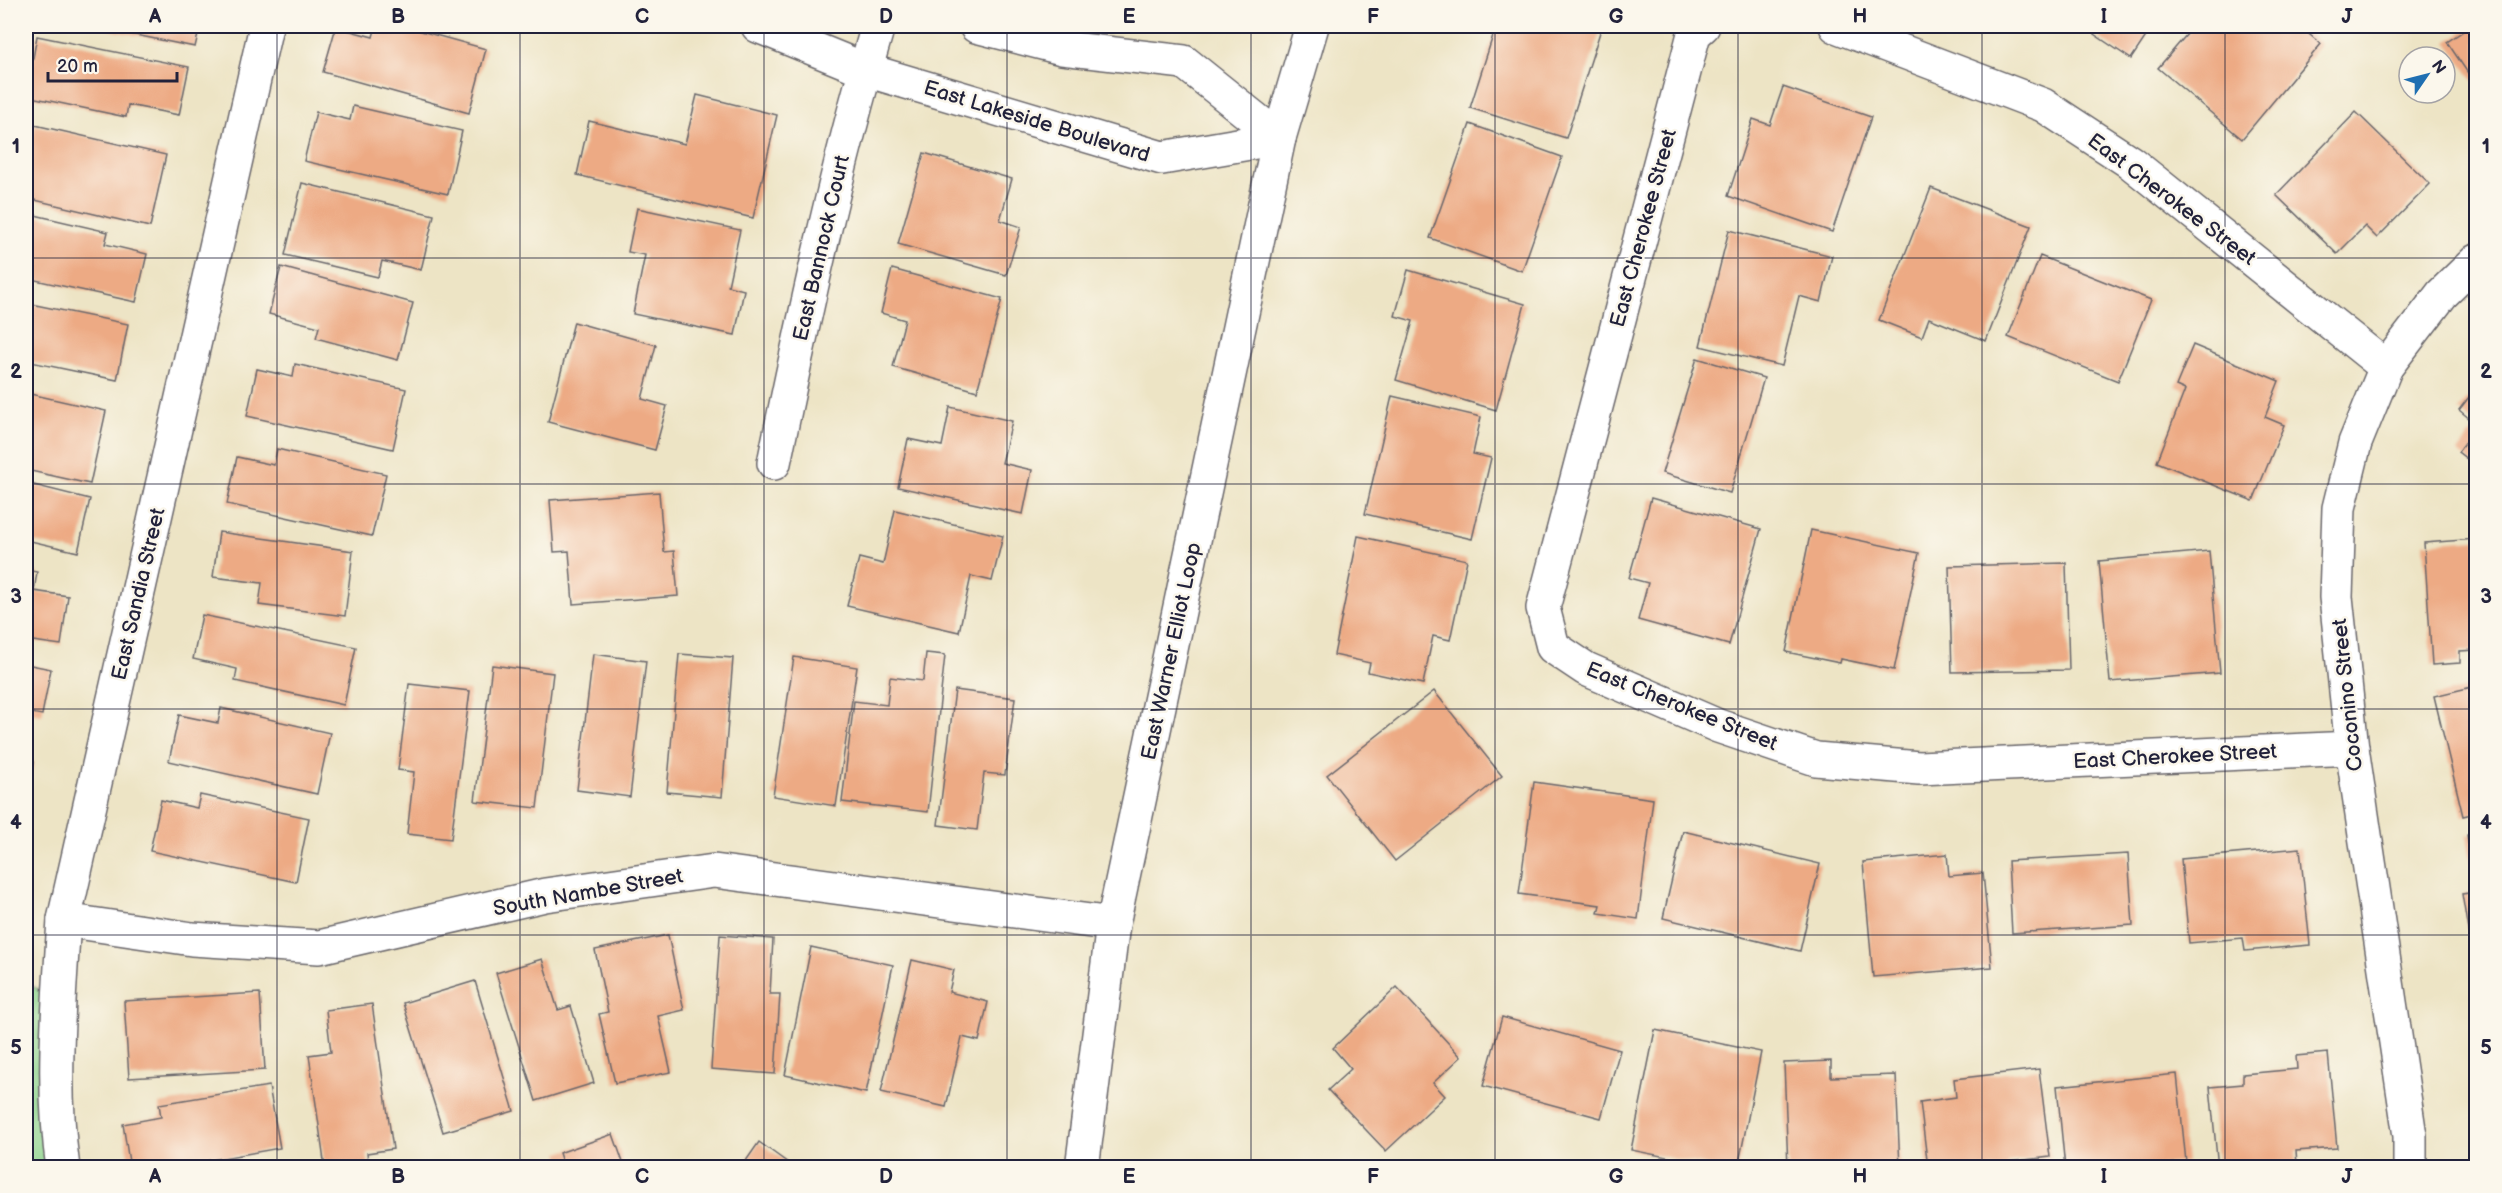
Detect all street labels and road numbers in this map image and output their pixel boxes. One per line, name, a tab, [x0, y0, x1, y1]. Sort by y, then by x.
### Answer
street label: East Lakeside Boulevard	[921, 75, 1153, 168]
street label: East Cherokee Street	[1605, 126, 1682, 330]
street label: East Cherokee Street	[2083, 128, 2261, 271]
street label: East Bannock Court	[788, 152, 855, 343]
street label: East Sandia Street	[107, 505, 171, 683]
street label: East Warner Elliot Loop	[1136, 540, 1207, 762]
street label: Coconino Street	[2327, 617, 2368, 773]
street label: East Cherokee Street	[1583, 657, 1782, 756]
street label: East Cherokee Street	[2072, 739, 2278, 774]
street label: South Nambe Street	[491, 863, 685, 921]

